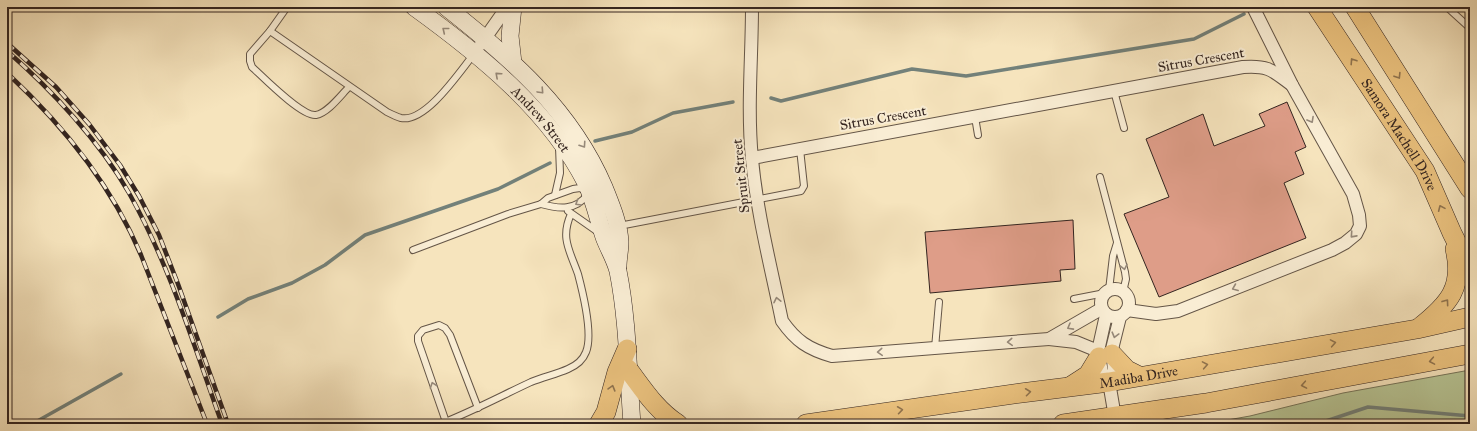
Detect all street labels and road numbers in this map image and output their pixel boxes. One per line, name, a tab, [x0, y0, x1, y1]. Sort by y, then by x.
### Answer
street label: Sitrus Crescent	[1156, 44, 1246, 76]
street label: Samora Machell Drive	[1358, 75, 1441, 193]
street label: Andrew Street	[507, 82, 574, 156]
street label: Sitrus Crescent	[838, 102, 928, 134]
street label: Spruit Street	[729, 138, 753, 214]
street label: Madiba Drive	[1098, 362, 1179, 392]

